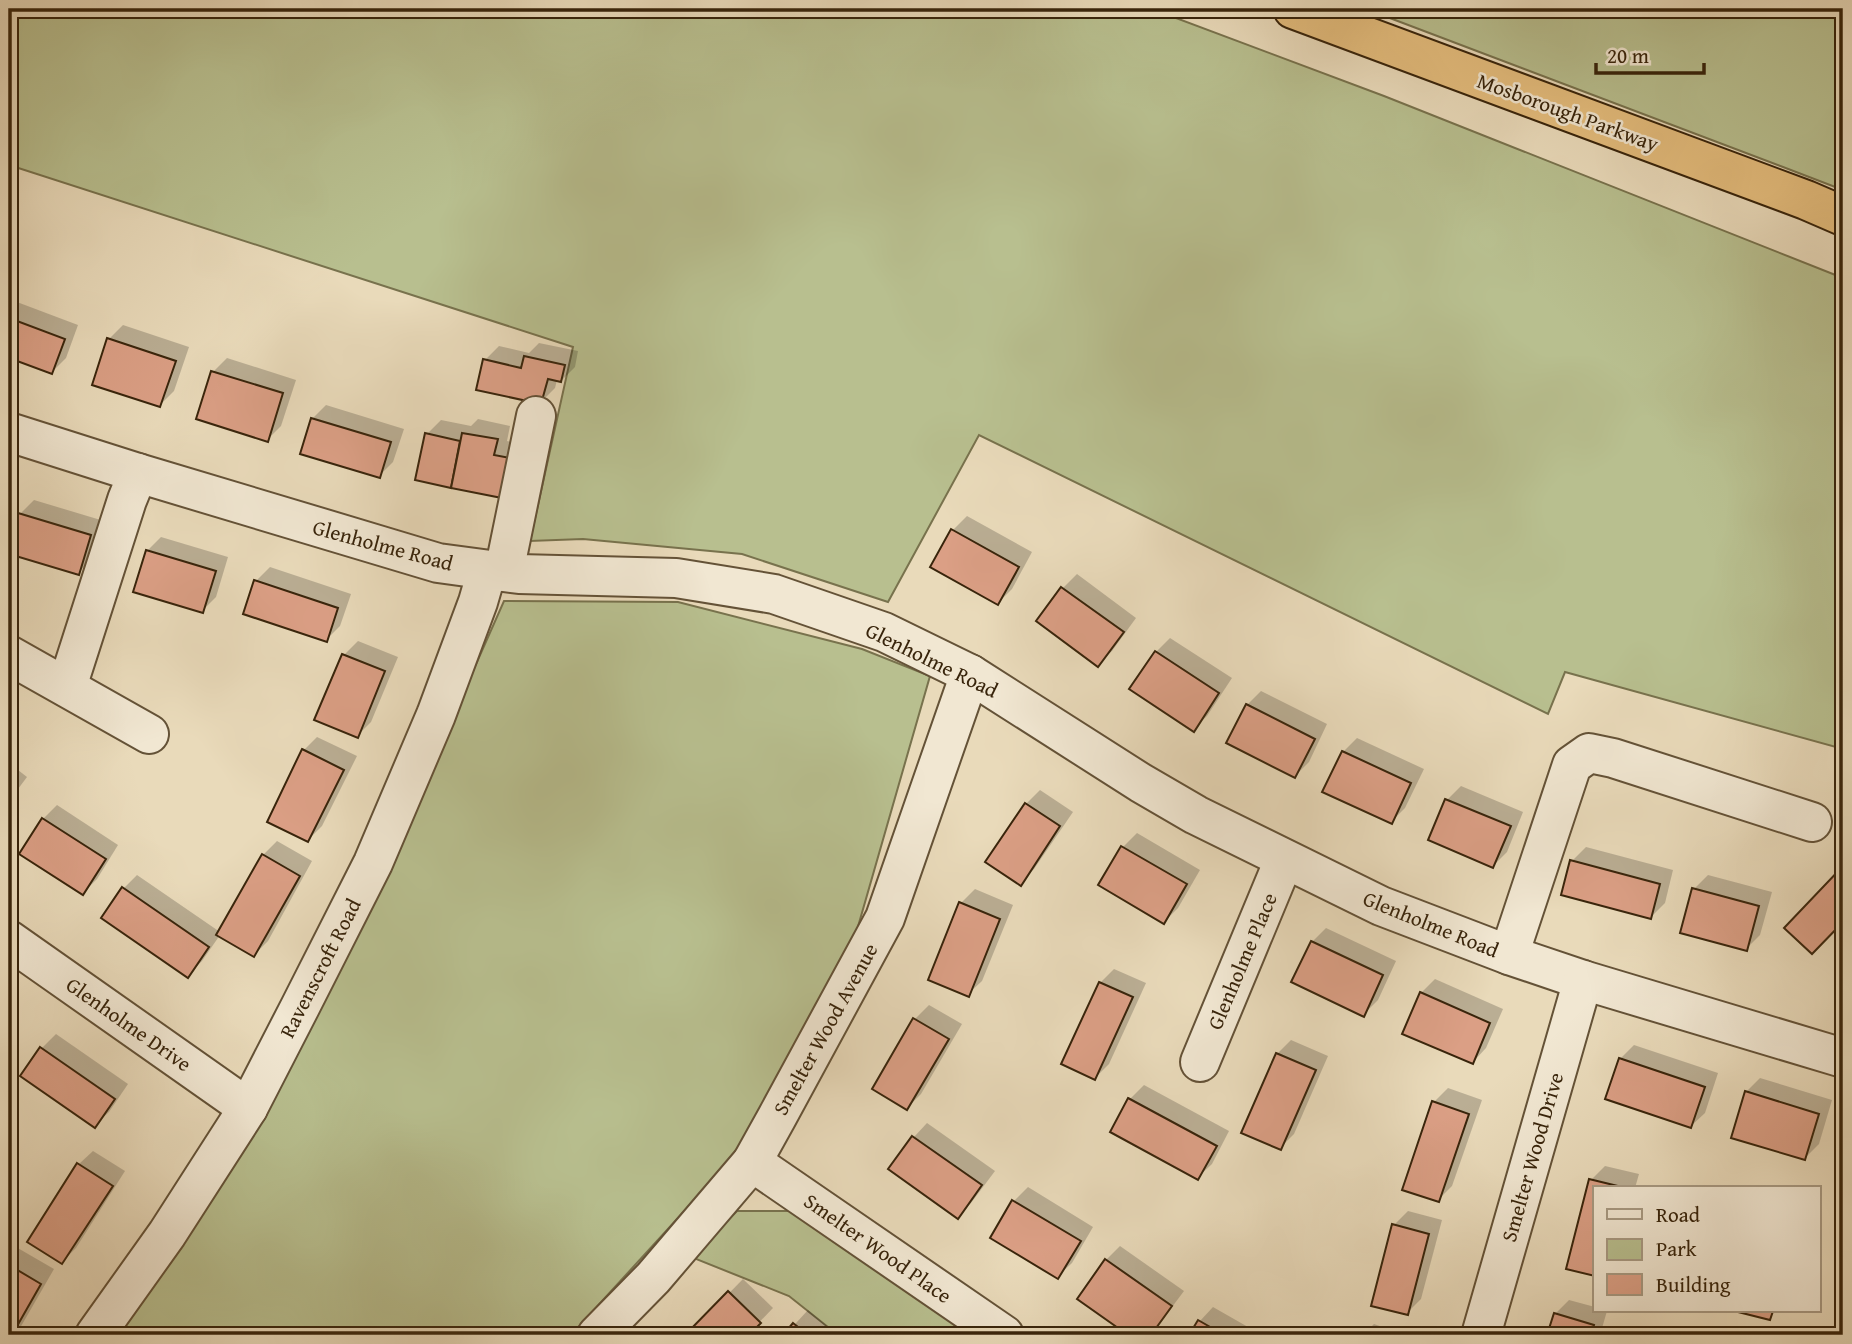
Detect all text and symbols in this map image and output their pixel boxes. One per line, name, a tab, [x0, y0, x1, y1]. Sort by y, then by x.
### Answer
scale bar	[1596, 32, 1705, 76]
text: 20 m	[1607, 40, 1649, 71]
street label: Mosborough Parkway	[1473, 65, 1663, 159]
street label: Glenholme Road	[309, 511, 457, 579]
street label: Glenholme Road	[861, 615, 1004, 706]
street label: Glenholme Road	[1358, 883, 1504, 966]
street label: Glenholme Place	[1199, 888, 1285, 1034]
street label: Ravenscroft Road	[272, 892, 369, 1043]
street label: Smelter Wood Avenue	[765, 937, 885, 1121]
street label: Glenholme Drive	[60, 969, 198, 1079]
street label: Smelter Wood Drive	[1493, 1068, 1571, 1245]
street label: Smelter Wood Place	[798, 1185, 958, 1311]
legend	[1593, 1186, 1820, 1312]
text: Road	[1656, 1199, 1701, 1230]
text: Park	[1656, 1233, 1697, 1264]
text: Building	[1656, 1269, 1731, 1300]

